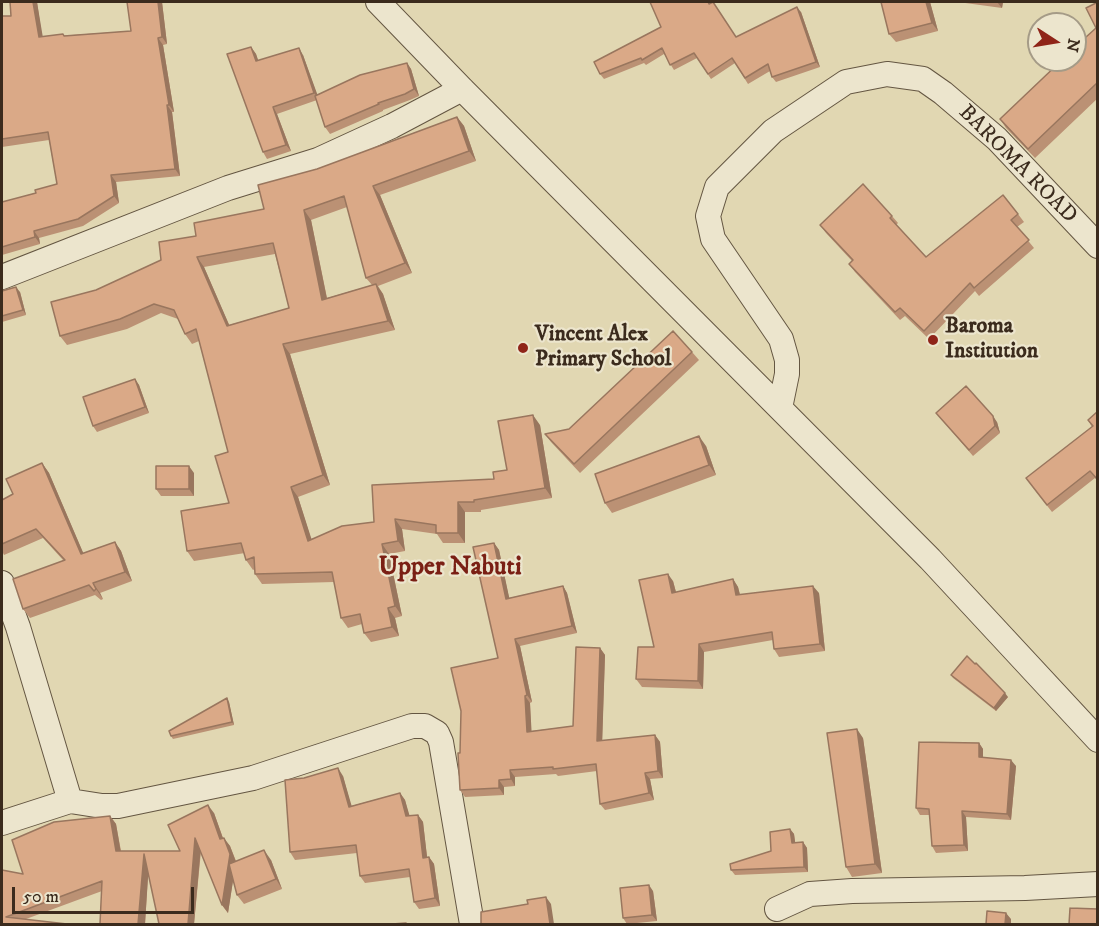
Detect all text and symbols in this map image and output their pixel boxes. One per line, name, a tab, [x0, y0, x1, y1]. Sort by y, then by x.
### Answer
north arrow	[1027, 12, 1087, 72]
text: N	[1062, 37, 1084, 54]
street label: BAROMA ROAD	[952, 100, 1082, 230]
place label: Baroma Institution	[945, 314, 1038, 366]
place label: Vincent Alex Primary School	[535, 322, 671, 374]
marker: Baroma Institution	[926, 333, 940, 347]
marker: Vincent Alex Primary School	[516, 341, 530, 355]
district label: Upper Nabuti	[378, 553, 522, 585]
scale bar	[15, 875, 196, 913]
text: 50 m	[23, 886, 59, 908]

